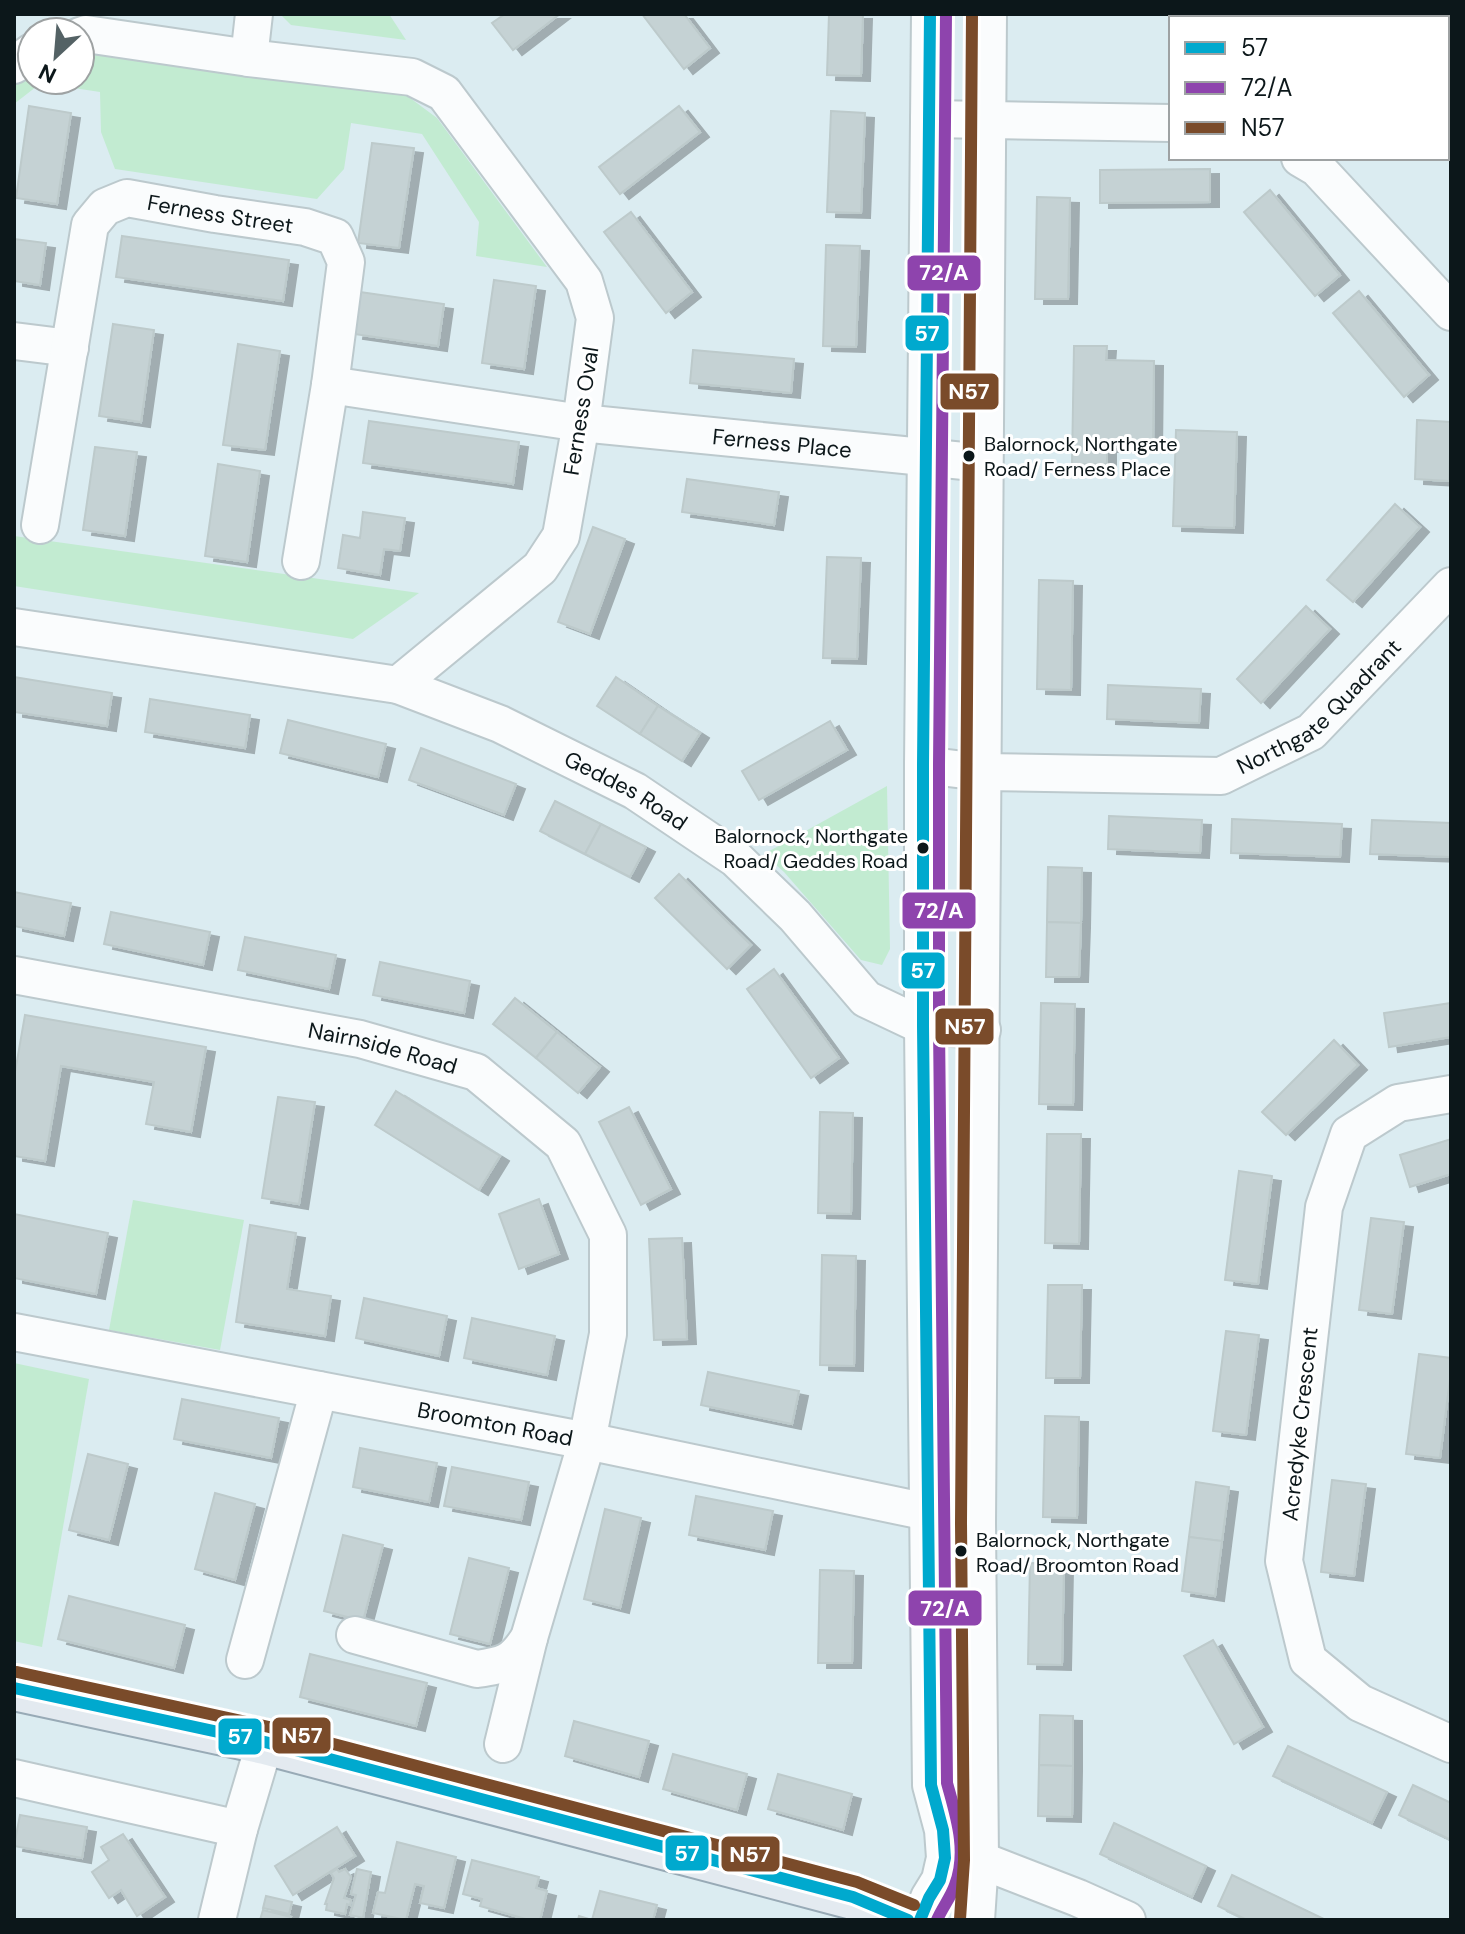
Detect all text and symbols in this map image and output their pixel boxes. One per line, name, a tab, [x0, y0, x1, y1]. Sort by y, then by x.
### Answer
north arrow	[16, 16, 96, 96]
legend	[1169, 16, 1449, 160]
text: 57	[1241, 32, 1268, 63]
text: N	[34, 57, 61, 90]
text: 72/A	[1241, 72, 1292, 103]
text: N57	[1241, 112, 1285, 143]
street label: Ferness Street	[145, 187, 295, 240]
line badge: 72/A	[906, 254, 982, 292]
text: 72/A	[919, 258, 969, 287]
line badge: 57	[904, 314, 950, 352]
text: 57	[914, 319, 940, 348]
street label: Ferness Oval	[557, 345, 605, 477]
line badge: N57	[939, 372, 1000, 411]
text: N57	[948, 377, 990, 406]
street label: Ferness Place	[711, 422, 853, 464]
place label: Balornock, Northgate Road/ Ferness Place	[984, 431, 1178, 482]
marker: Balornock, Northgate Road/ Ferness Place	[961, 448, 977, 464]
street label: Northgate Quadrant	[1232, 633, 1407, 781]
street label: Geddes Road	[560, 744, 693, 837]
place label: Balornock, Northgate Road/ Geddes Road	[714, 823, 908, 874]
marker: Balornock, Northgate Road/ Geddes Road	[915, 840, 931, 856]
line badge: 72/A	[901, 891, 977, 930]
text: 72/A	[914, 896, 964, 925]
line badge: 57	[900, 951, 946, 990]
text: 57	[910, 956, 936, 985]
line badge: N57	[934, 1007, 995, 1046]
text: N57	[944, 1012, 986, 1041]
street label: Nairnside Road	[306, 1015, 461, 1080]
street label: Acredyke Crescent	[1275, 1326, 1325, 1522]
street label: Broomton Road	[415, 1395, 576, 1453]
place label: Balornock, Northgate Road/ Broomton Road	[976, 1527, 1179, 1578]
marker: Balornock, Northgate Road/ Broomton Road	[953, 1543, 969, 1559]
line badge: 72/A	[907, 1589, 983, 1627]
text: 72/A	[920, 1594, 970, 1623]
line badge: N57	[271, 1716, 332, 1755]
line badge: 57	[217, 1717, 263, 1756]
text: N57	[281, 1721, 323, 1750]
text: 57	[227, 1722, 253, 1751]
line badge: 57	[664, 1834, 710, 1872]
line badge: N57	[720, 1835, 781, 1873]
text: 57	[674, 1839, 700, 1868]
text: N57	[729, 1840, 771, 1869]

